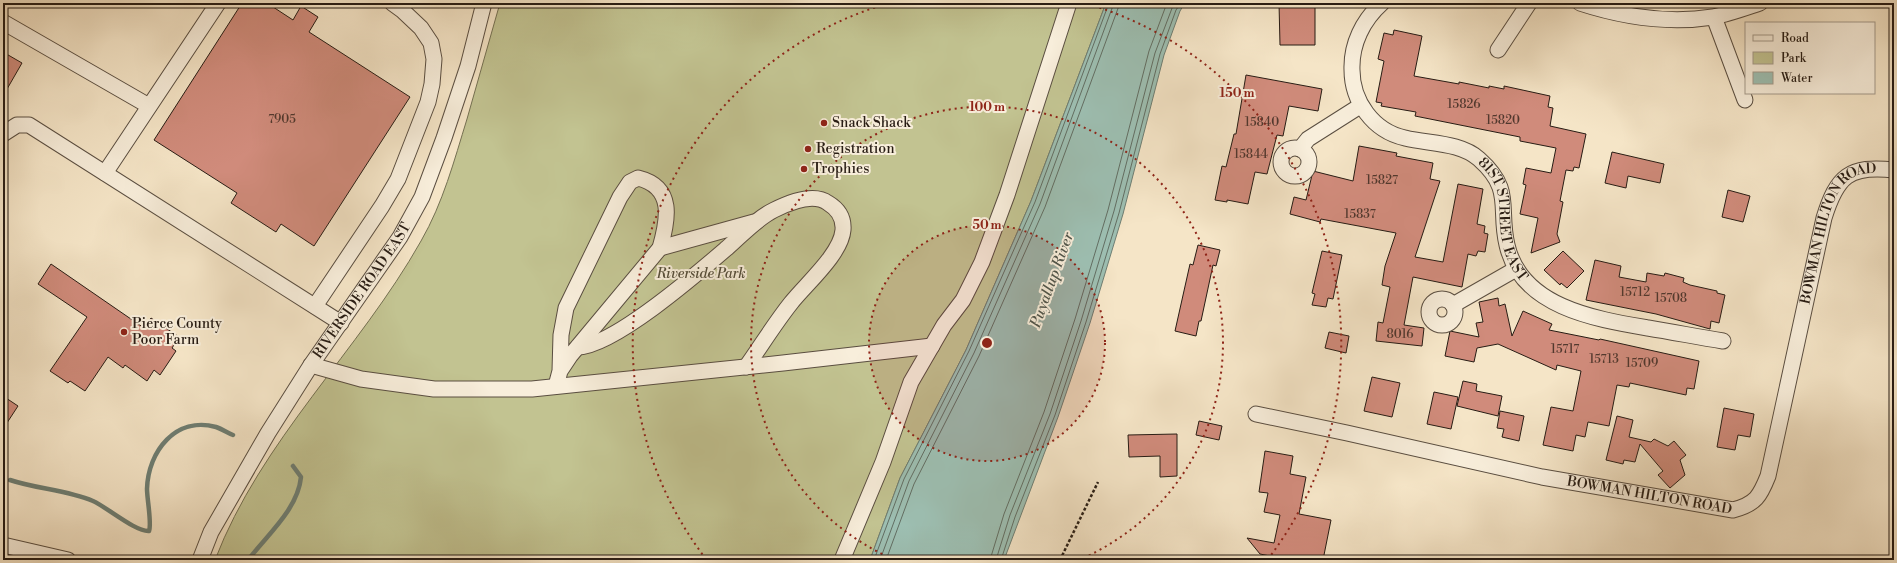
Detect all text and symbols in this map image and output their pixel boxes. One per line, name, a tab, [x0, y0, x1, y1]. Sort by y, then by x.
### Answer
legend	[1745, 22, 1875, 94]
text: Road	[1781, 31, 1809, 46]
text: Park	[1781, 51, 1807, 66]
text: Water	[1780, 71, 1813, 86]
text: 150 m	[1220, 86, 1254, 101]
house number: 15826	[1447, 97, 1481, 112]
text: 100 m	[969, 100, 1005, 115]
house number: 7905	[268, 112, 296, 127]
house number: 15820	[1486, 113, 1520, 128]
place label: Snack Shack	[832, 114, 911, 132]
house number: 15840	[1245, 115, 1279, 130]
marker: Snack Shack	[819, 118, 829, 128]
place label: Registration	[816, 140, 895, 158]
marker: Registration	[803, 144, 813, 154]
house number: 15844	[1234, 147, 1268, 162]
street label: 81ST STREET EAST	[1474, 154, 1532, 285]
place label: Trophies	[812, 160, 869, 178]
street label: BOWMAN HILTON ROAD	[1796, 160, 1877, 307]
marker: Trophies	[799, 164, 809, 174]
house number: 15827	[1366, 173, 1398, 188]
house number: 15837	[1344, 207, 1376, 222]
text: 50 m	[972, 218, 1002, 233]
street label: RIVERSIDE ROAD EAST	[309, 219, 415, 362]
water label: Puyallup River	[1026, 229, 1078, 331]
park label: Riverside Park	[655, 265, 746, 283]
house number: 15712	[1620, 285, 1650, 300]
house number: 15708	[1655, 291, 1687, 306]
place label: Pierce County Poor Farm	[132, 315, 222, 349]
marker: Pierce County Poor Farm	[119, 327, 129, 337]
house number: 8016	[1387, 327, 1413, 342]
centre of rings	[980, 336, 994, 350]
house number: 15717	[1551, 342, 1579, 357]
house number: 15713	[1589, 352, 1619, 367]
house number: 15709	[1626, 356, 1658, 371]
street label: BOWMAN HILTON ROAD	[1565, 472, 1734, 519]

